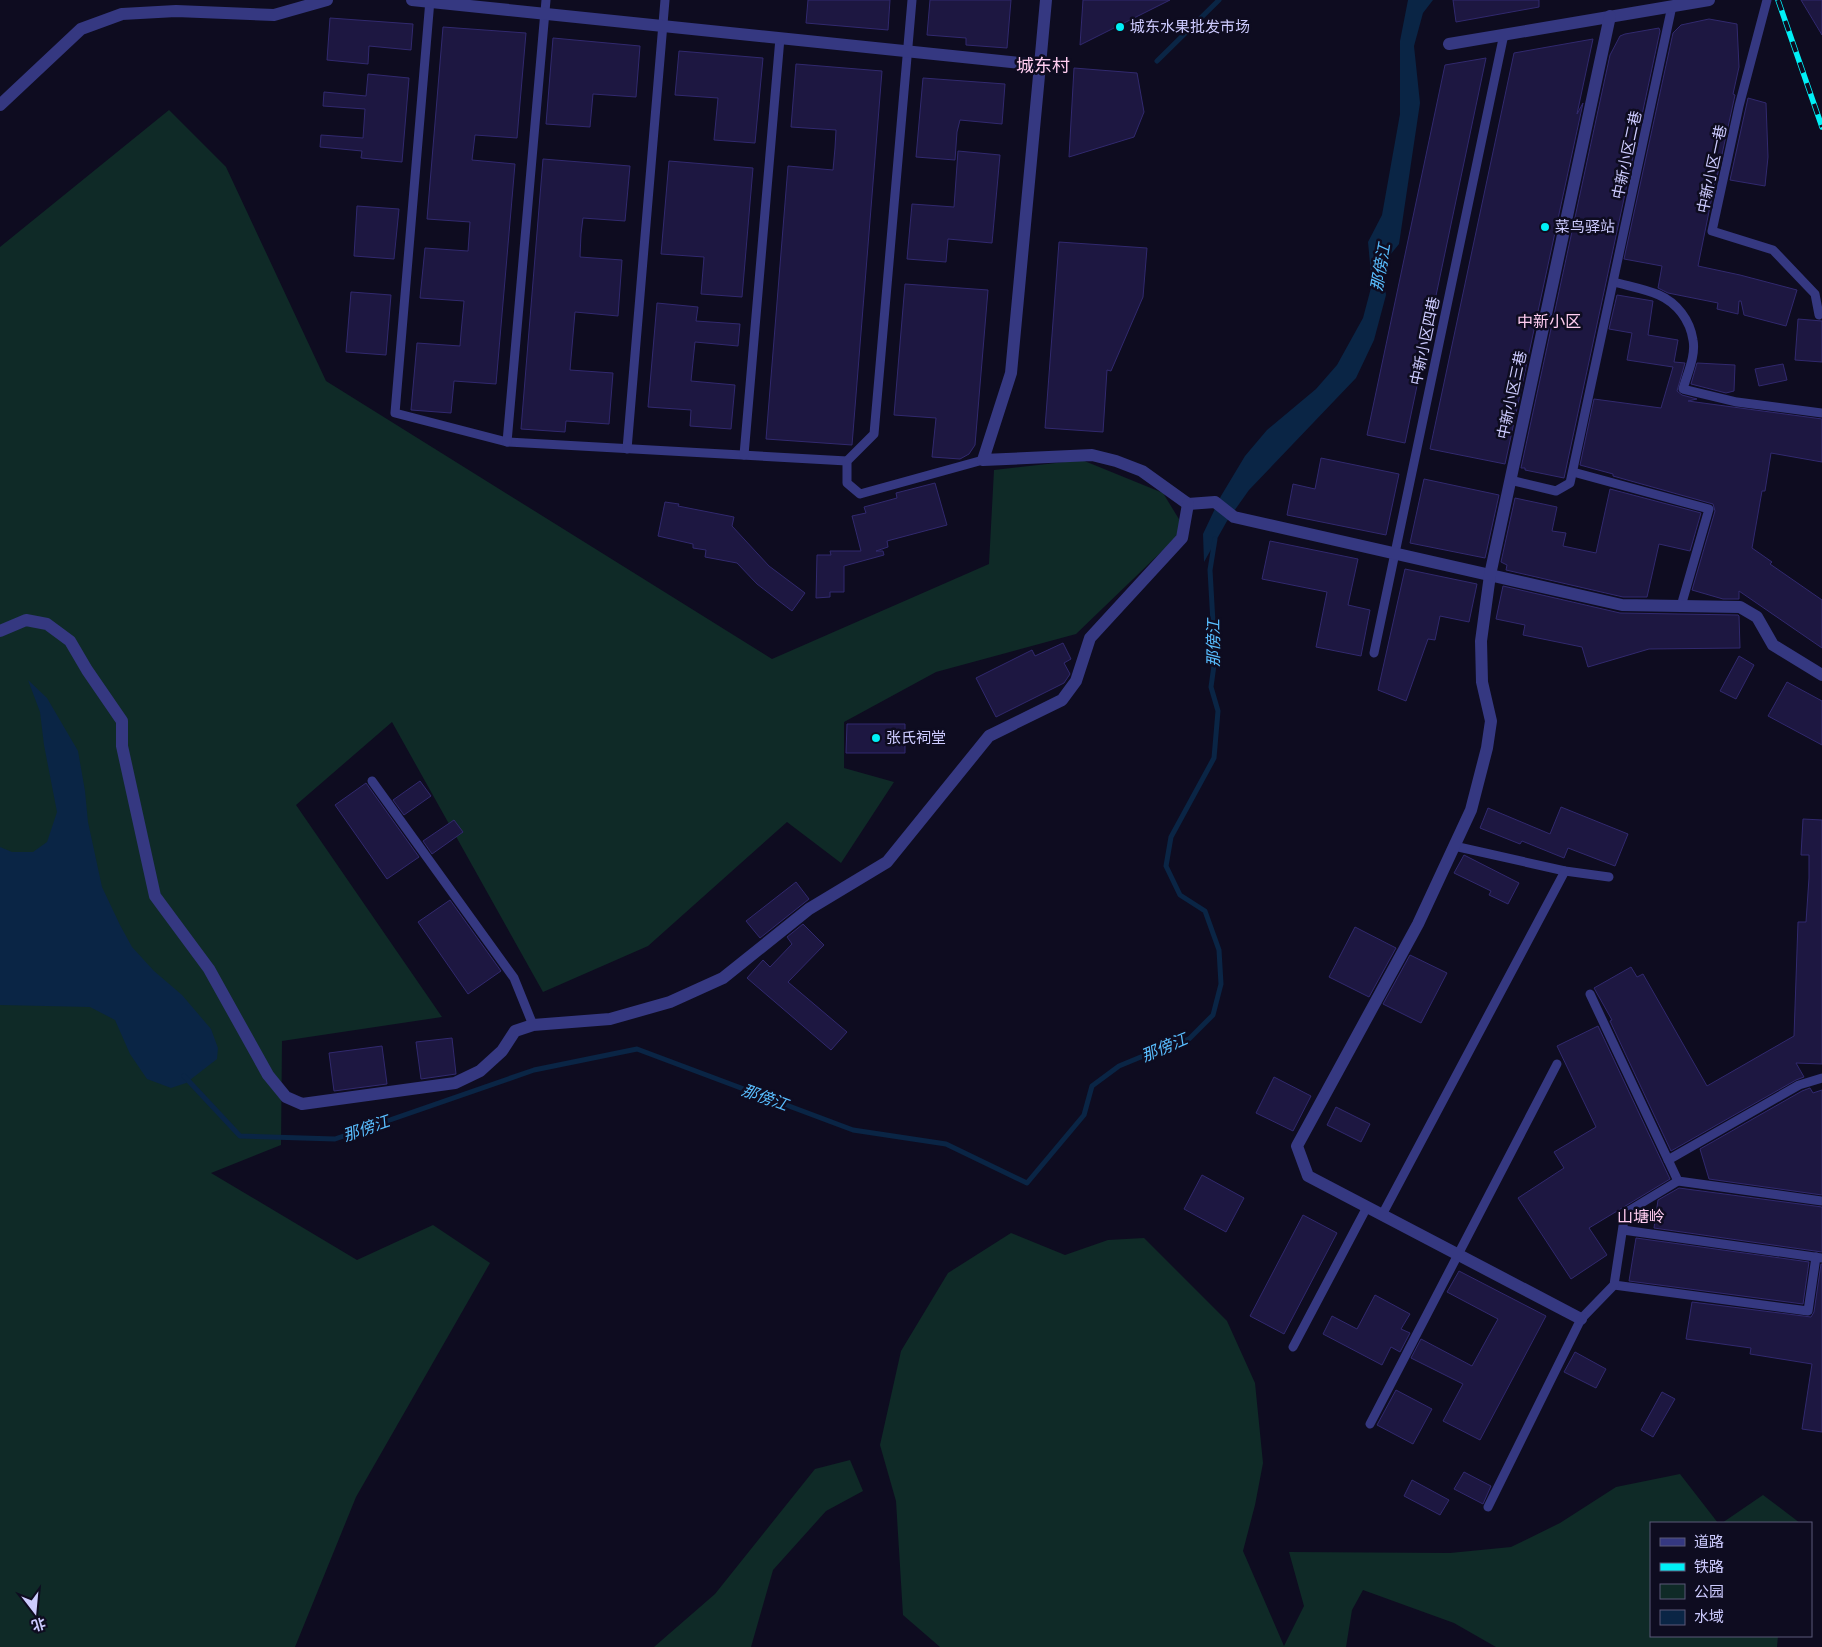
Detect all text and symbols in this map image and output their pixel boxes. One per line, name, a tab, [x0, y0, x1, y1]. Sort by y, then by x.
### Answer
place label: 城东水果批发市场	[1130, 18, 1250, 36]
marker: 城东水果批发市场	[1114, 21, 1126, 33]
district label: 城东村	[1016, 55, 1070, 76]
street label: 中新小区二巷	[1609, 109, 1645, 201]
street label: 中新小区一巷	[1694, 123, 1730, 215]
place label: 菜鸟驿站	[1555, 218, 1615, 236]
marker: 菜鸟驿站	[1539, 221, 1551, 233]
water label: 那傍江	[1367, 240, 1394, 292]
street label: 中新小区四巷	[1407, 295, 1443, 387]
district label: 中新小区	[1517, 312, 1581, 331]
street label: 中新小区三巷	[1494, 349, 1530, 441]
water label: 那傍江	[1204, 617, 1223, 667]
place label: 张氏祠堂	[886, 729, 946, 747]
marker: 张氏祠堂	[870, 732, 882, 744]
water label: 那傍江	[1138, 1029, 1192, 1066]
water label: 那傍江	[739, 1080, 793, 1115]
water label: 那傍江	[340, 1111, 394, 1145]
district label: 山塘岭	[1617, 1207, 1665, 1226]
legend	[1650, 1522, 1812, 1637]
text: 道路	[1694, 1533, 1724, 1551]
text: 铁路	[1694, 1558, 1724, 1576]
text: 公园	[1694, 1583, 1724, 1601]
north arrow	[10, 1587, 60, 1637]
text: 水域	[1694, 1608, 1724, 1626]
text: 北	[30, 1615, 48, 1634]

